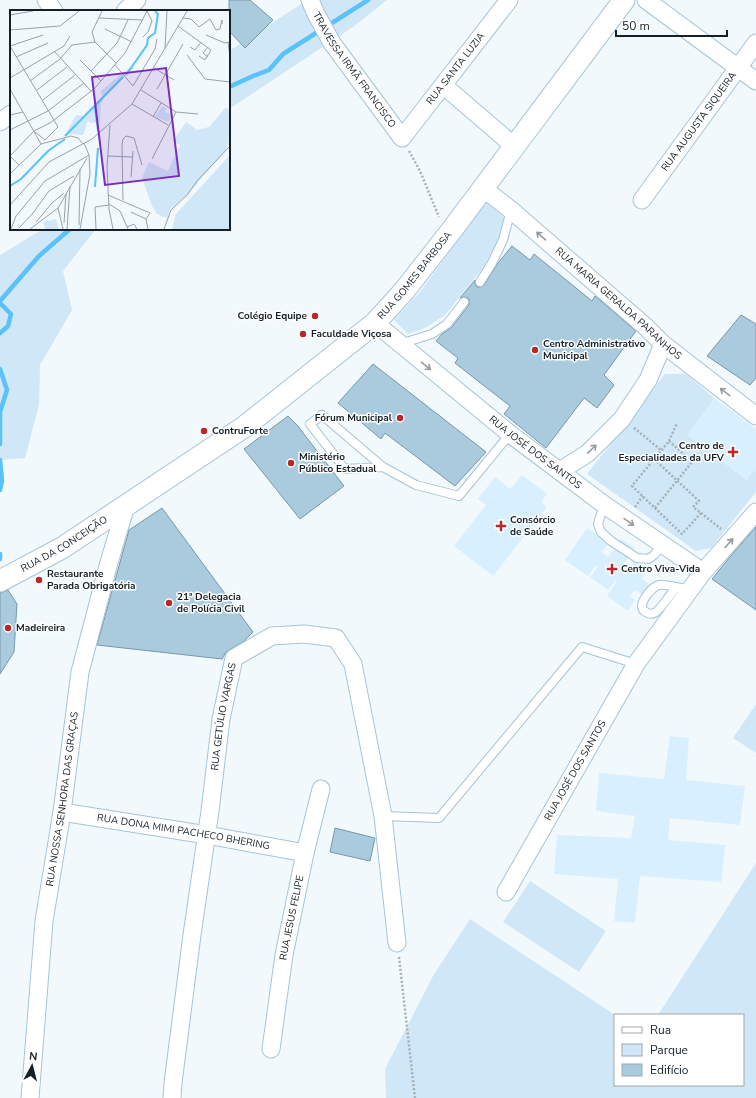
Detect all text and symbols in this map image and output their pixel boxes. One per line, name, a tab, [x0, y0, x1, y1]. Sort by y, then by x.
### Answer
street label: TRAVESSA IRMÃ FRANCISCO	[309, 9, 399, 131]
inset map	[10, 10, 230, 230]
scale bar	[616, 12, 727, 38]
text: 50 m	[622, 18, 650, 34]
street label: RUA SANTA LUZIA	[423, 29, 489, 108]
street label: RUA AUGUSTA SIQUEIRA	[658, 68, 740, 174]
street label: RUA GOMES BARBOSA	[374, 228, 456, 323]
one-way arrow	[536, 231, 546, 240]
street label: RUA MARIA GERALDA PARANHOS	[552, 244, 684, 363]
place label: Colégio Equipe	[237, 309, 308, 323]
marker: Colégio Equipe	[310, 311, 320, 321]
place label: Faculdade Viçosa	[311, 327, 392, 341]
marker: Faculdade Viçosa	[298, 329, 308, 339]
place label: Centro Administrativo Municipal	[543, 337, 646, 363]
marker: Centro Administrativo Municipal	[530, 345, 540, 355]
one-way arrow	[421, 362, 432, 370]
one-way arrow	[720, 388, 731, 397]
place label: Fórum Municipal	[315, 411, 393, 425]
street label: RUA JOSÉ DOS SANTOS	[486, 412, 585, 492]
marker: Fórum Municipal	[395, 413, 405, 423]
place label: ContruForte	[212, 424, 269, 438]
marker: ContruForte	[199, 426, 209, 436]
place label: Centro de Especialidades da UFV	[618, 439, 725, 465]
one-way arrow	[587, 444, 597, 453]
marker: Centro de Especialidades da UFV	[727, 446, 739, 458]
place label: Ministério Público Estadual	[299, 450, 377, 476]
marker: Ministério Público Estadual	[286, 458, 296, 468]
street label: RUA DA CONCEIÇÃO	[18, 512, 111, 576]
place label: Consórcio de Saúde	[510, 513, 556, 539]
one-way arrow	[624, 518, 635, 526]
marker: Consórcio de Saúde	[495, 520, 507, 532]
one-way arrow	[724, 538, 733, 549]
place label: Centro Viva-Vida	[621, 562, 700, 576]
marker: Centro Viva-Vida	[606, 563, 618, 575]
place label: Restaurante Parada Obrigatória	[47, 567, 136, 593]
marker: Restaurante Parada Obrigatória	[34, 575, 44, 585]
place label: 21ª Delegacia de Polícia Civil	[177, 590, 245, 616]
marker: 21ª Delegacia de Polícia Civil	[164, 598, 174, 608]
place label: Madeireira	[16, 621, 65, 635]
marker: Madeireira	[3, 623, 13, 633]
street label: RUA GETÚLIO VARGAS	[208, 661, 240, 771]
street label: RUA NOSSA SENHORA DAS GRAÇAS	[43, 711, 82, 887]
street label: RUA JOSÉ DOS SANTOS	[541, 718, 610, 823]
street label: RUA DONA MIMI PACHECO BHERING	[96, 811, 271, 853]
street label: RUA JESUS FELIPE	[276, 874, 307, 961]
legend	[614, 1014, 744, 1086]
text: Rua	[650, 1022, 671, 1038]
text: Parque	[650, 1042, 688, 1058]
north arrow	[12, 1046, 52, 1086]
text: N	[28, 1049, 38, 1065]
text: Edifício	[650, 1062, 689, 1078]

